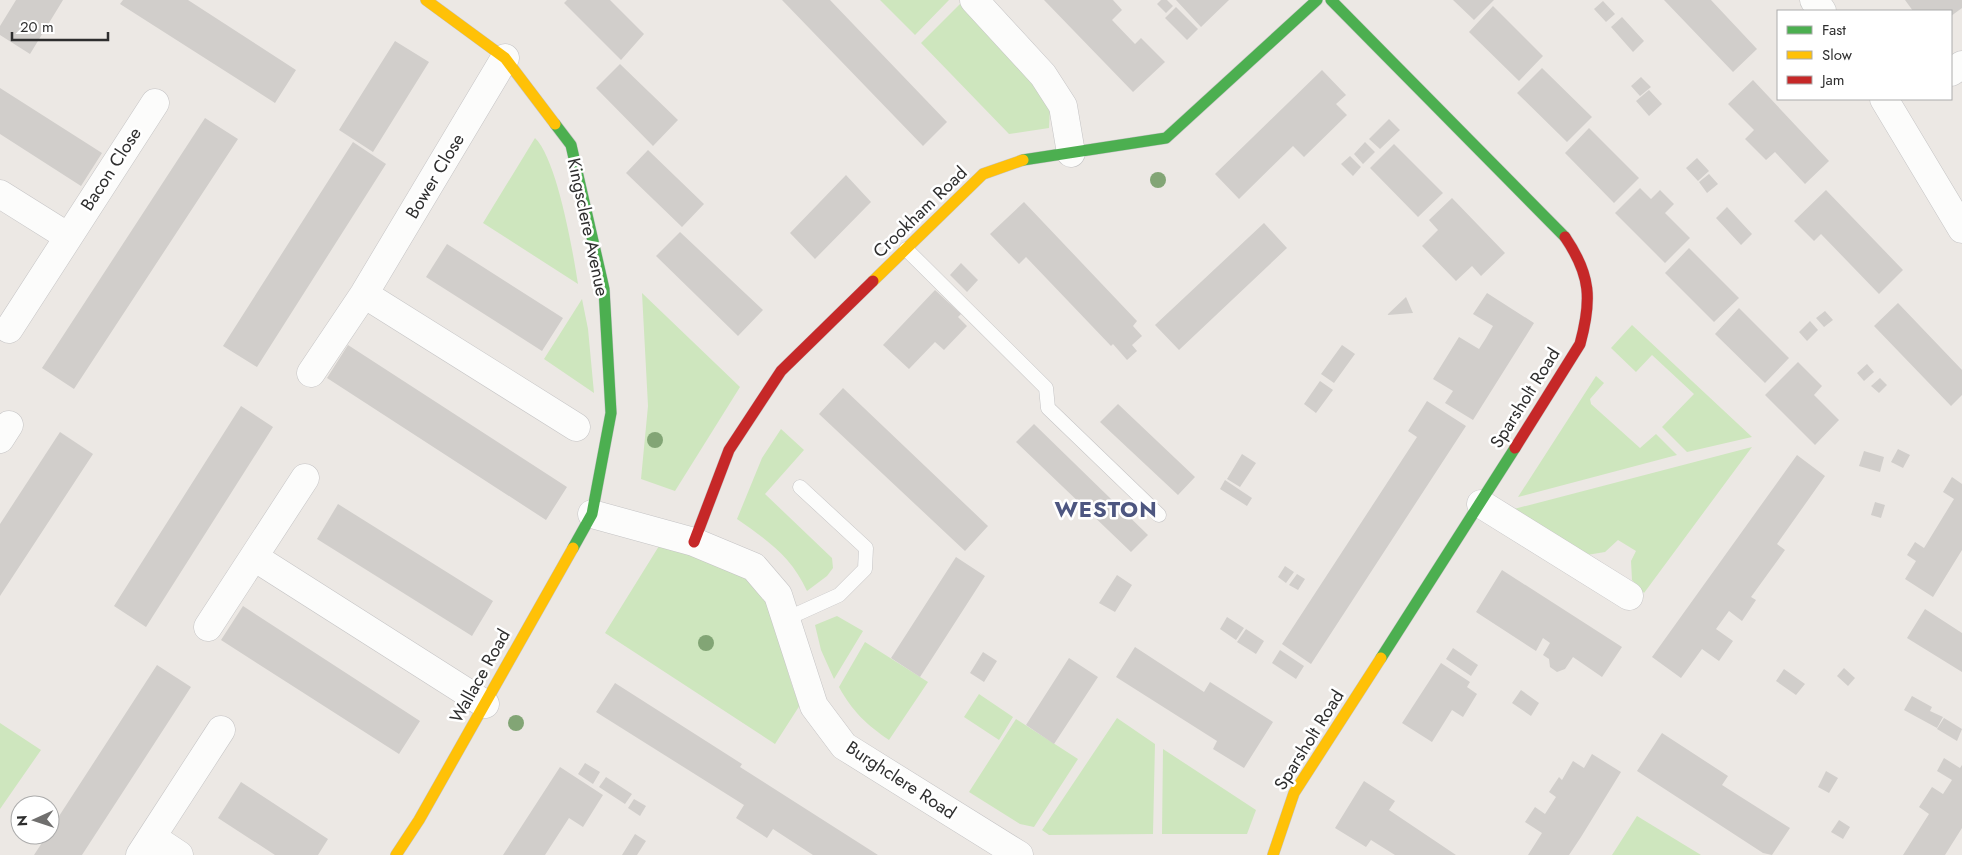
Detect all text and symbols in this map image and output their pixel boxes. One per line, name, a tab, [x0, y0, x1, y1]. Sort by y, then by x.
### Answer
scale bar	[12, 10, 109, 42]
legend	[1777, 10, 1952, 100]
text: 20 m	[20, 16, 54, 38]
text: Fast	[1822, 19, 1846, 41]
text: Slow	[1822, 44, 1853, 66]
text: Jam	[1820, 69, 1845, 91]
street label: Bacon Close	[74, 122, 148, 216]
street label: Bower Close	[399, 128, 471, 224]
street label: Kingsclere Avenue	[561, 156, 615, 298]
street label: Crookham Road	[867, 160, 973, 264]
street label: Sparsholt Road	[1484, 343, 1566, 453]
district label: WESTON	[1054, 493, 1158, 525]
street label: Wallace Road	[443, 624, 517, 728]
street label: Sparsholt Road	[1268, 685, 1350, 795]
street label: Burghclere Road	[841, 735, 961, 825]
north arrow	[10, 795, 60, 845]
text: N	[12, 815, 32, 827]

